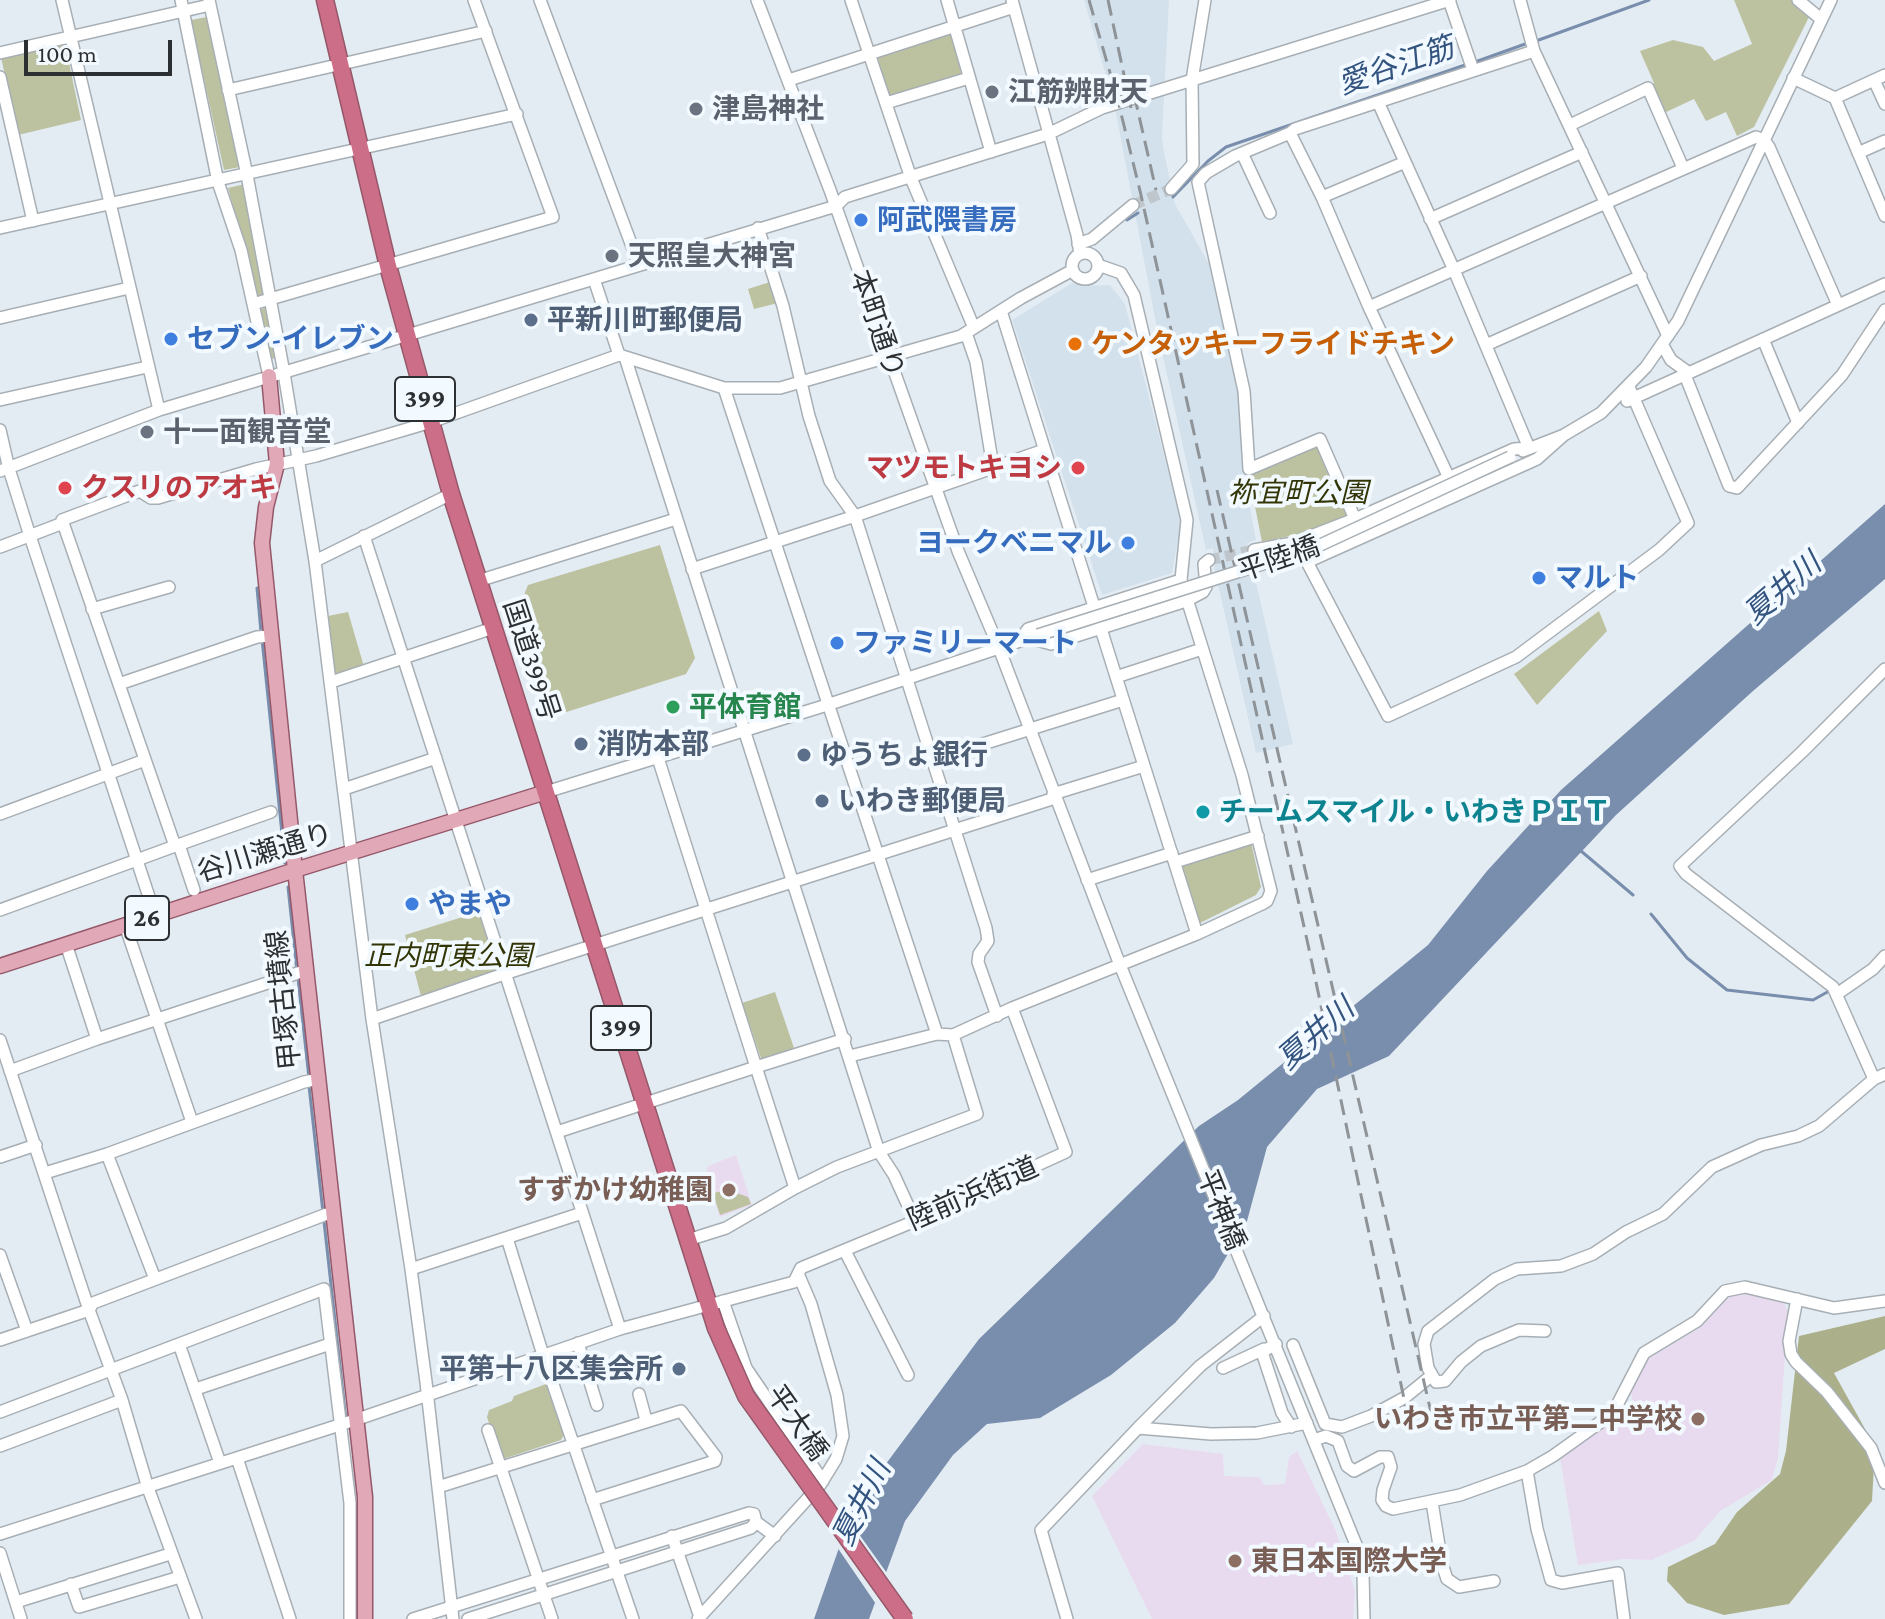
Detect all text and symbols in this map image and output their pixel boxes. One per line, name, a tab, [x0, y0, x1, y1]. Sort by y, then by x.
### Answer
scale bar	[28, 24, 176, 74]
water label: 愛谷江筋	[1333, 29, 1459, 103]
text: 100 m	[38, 40, 97, 67]
place label: 江筋辨財天	[1008, 75, 1148, 109]
marker: 江筋辨財天	[983, 83, 1001, 101]
place label: 津島神社	[712, 92, 824, 126]
marker: 津島神社	[687, 100, 705, 118]
place label: 阿武隈書房	[877, 203, 1017, 237]
marker: 阿武隈書房	[852, 211, 870, 229]
place label: 天照皇大神宮	[628, 239, 796, 273]
marker: 天照皇大神宮	[603, 247, 621, 265]
street label: 本町通り	[843, 266, 911, 382]
place label: 平新川町郵便局	[547, 303, 743, 337]
marker: 平新川町郵便局	[522, 311, 540, 329]
place label: セブン-イレブン	[187, 322, 394, 356]
place label: ケンタッキーフライドチキン	[1091, 327, 1455, 361]
marker: セブン-イレブン	[162, 330, 180, 348]
marker: ケンタッキーフライドチキン	[1066, 335, 1084, 353]
road number: 399	[395, 377, 455, 421]
place label: 十一面観音堂	[163, 415, 331, 449]
marker: 十一面観音堂	[138, 423, 156, 441]
place label: マツモトキヨシ	[866, 451, 1062, 485]
marker: マツモトキヨシ	[1069, 459, 1087, 477]
place label: クスリのアオキ	[81, 471, 277, 505]
park label: 祢宜町公園	[1228, 476, 1368, 510]
marker: クスリのアオキ	[56, 479, 74, 497]
place label: ヨークベニマル	[916, 526, 1112, 560]
street label: 平陸橋	[1234, 529, 1324, 589]
marker: ヨークベニマル	[1119, 534, 1137, 552]
water label: 夏井川	[1737, 546, 1829, 632]
place label: マルト	[1555, 561, 1639, 595]
marker: マルト	[1530, 569, 1548, 587]
street label: 国道399号	[496, 595, 566, 725]
place label: ファミリーマート	[853, 626, 1077, 660]
marker: ファミリーマート	[828, 634, 846, 652]
place label: 平体育館	[689, 690, 801, 724]
marker: 平体育館	[664, 698, 682, 716]
place label: 消防本部	[597, 727, 709, 761]
marker: 消防本部	[572, 735, 590, 753]
place label: ゆうちょ銀行	[820, 738, 988, 772]
marker: ゆうちょ銀行	[795, 746, 813, 764]
place label: いわき郵便局	[838, 784, 1006, 818]
marker: いわき郵便局	[813, 792, 831, 810]
place label: チームスマイル・いわきＰＩＴ	[1219, 795, 1611, 829]
marker: チームスマイル・いわきＰＩＴ	[1194, 803, 1212, 821]
street label: 谷川瀬通り	[193, 816, 337, 890]
place label: やまや	[428, 887, 512, 921]
marker: やまや	[403, 895, 421, 913]
road number: 26	[125, 896, 169, 940]
street label: 甲塚古墳線	[260, 929, 308, 1071]
park label: 正内町東公園	[364, 939, 532, 973]
water label: 夏井川	[1270, 991, 1362, 1077]
road number: 399	[591, 1006, 651, 1050]
street label: 陸前浜街道	[902, 1150, 1044, 1238]
street label: 平神橋	[1190, 1165, 1252, 1255]
place label: すずかけ幼稚園	[517, 1173, 713, 1207]
marker: すずかけ幼稚園	[720, 1181, 738, 1199]
place label: 平第十八区集会所	[439, 1352, 663, 1386]
marker: 平第十八区集会所	[670, 1360, 688, 1378]
street label: 平大橋	[759, 1379, 835, 1467]
place label: いわき市立平第二中学校	[1374, 1402, 1682, 1436]
marker: いわき市立平第二中学校	[1689, 1410, 1707, 1428]
water label: 夏井川	[826, 1455, 898, 1551]
place label: 東日本国際大学	[1251, 1544, 1447, 1578]
marker: 東日本国際大学	[1226, 1552, 1244, 1570]

